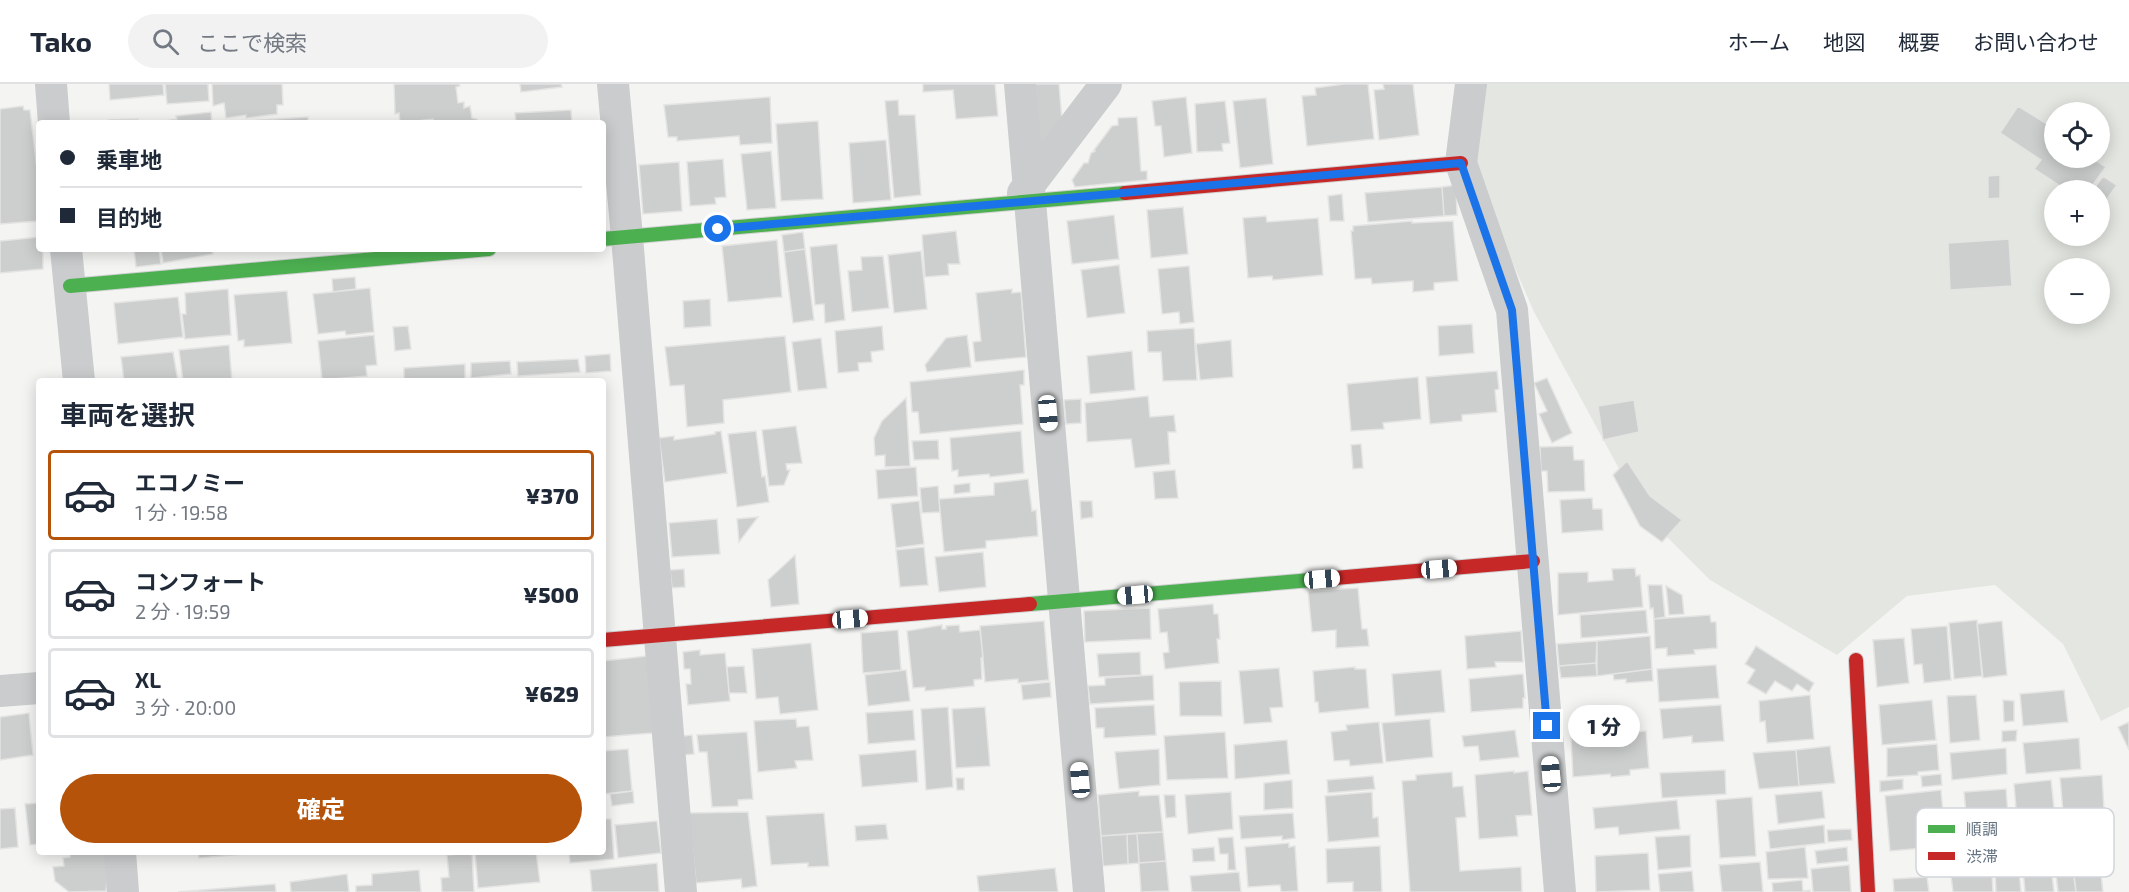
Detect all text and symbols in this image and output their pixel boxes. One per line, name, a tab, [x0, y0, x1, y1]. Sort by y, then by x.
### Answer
search box	[128, 14, 548, 68]
text: Tako	[30, 24, 92, 58]
icon: search	[149, 25, 182, 58]
text: ここで検索	[197, 29, 307, 55]
text: ホーム	[1728, 29, 1790, 54]
text: 地図	[1823, 29, 1865, 54]
text: 概要	[1898, 29, 1940, 54]
text: お問い合わせ	[1973, 29, 2099, 54]
map controls	[2044, 102, 2110, 324]
button: locate	[2044, 102, 2110, 168]
text: 乗車地	[96, 146, 162, 172]
button: +	[2044, 180, 2110, 246]
text: 目的地	[96, 204, 162, 230]
route start	[704, 215, 731, 242]
button: −	[2044, 258, 2110, 324]
car	[1037, 394, 1059, 432]
text: 車両を選択	[60, 398, 195, 430]
icon: car	[63, 468, 117, 522]
text: エコノミー	[135, 469, 245, 495]
text: ¥370	[525, 482, 579, 508]
text: 1 分 · 19:58	[135, 500, 228, 524]
car	[1420, 558, 1458, 580]
icon: car	[63, 567, 117, 621]
text: コンフォート	[135, 568, 266, 594]
car	[1303, 568, 1341, 590]
text: ¥500	[523, 581, 579, 607]
car	[1116, 584, 1154, 606]
text: 2 分 · 19:59	[135, 599, 231, 623]
car	[831, 608, 869, 630]
icon: car	[63, 666, 117, 720]
text: XL	[135, 666, 161, 692]
text: ¥629	[524, 680, 579, 706]
text: 3 分 · 20:00	[135, 695, 236, 719]
callout: 1 分	[1568, 705, 1640, 747]
route end	[1533, 712, 1560, 739]
text: 1 分	[1587, 714, 1621, 738]
car	[1540, 755, 1562, 793]
car	[1069, 761, 1091, 799]
button: 確定	[60, 774, 582, 843]
legend	[1916, 808, 2114, 877]
text: 順調	[1966, 819, 1998, 838]
text: 渋滞	[1966, 846, 1998, 865]

